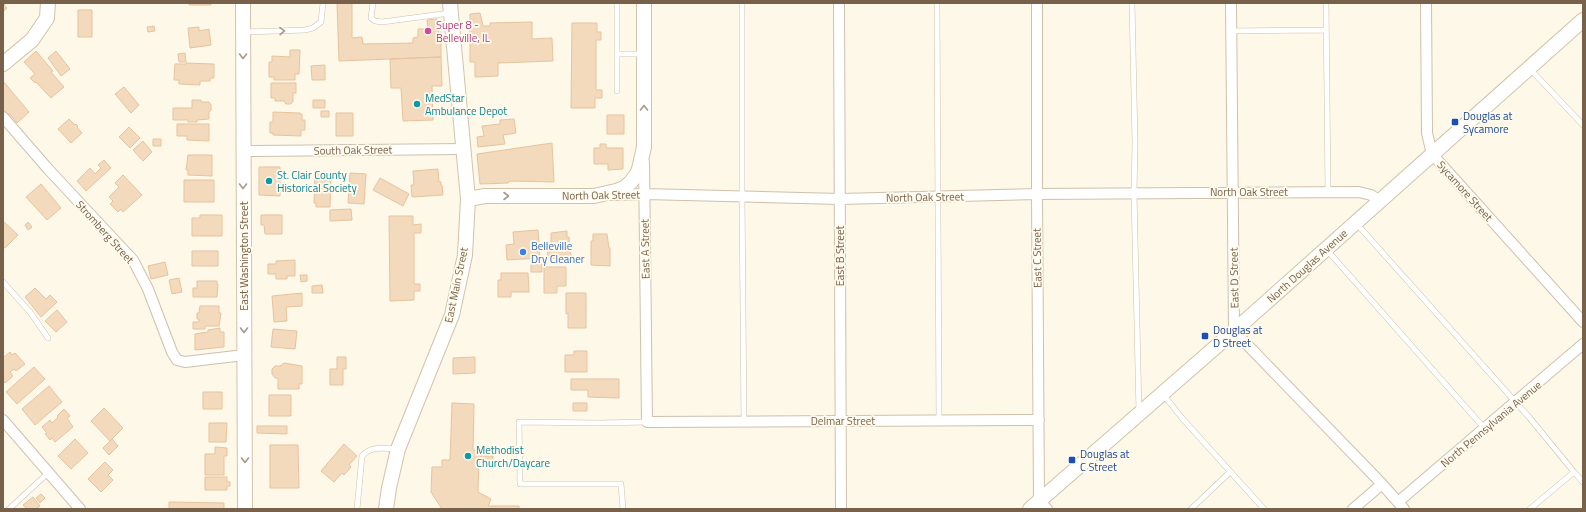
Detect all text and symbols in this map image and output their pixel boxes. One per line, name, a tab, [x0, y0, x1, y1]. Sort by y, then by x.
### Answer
place label: Super 8 - Belleville, IL	[436, 17, 491, 46]
marker: Super 8 - Belleville, IL	[423, 26, 433, 36]
one-way arrow	[279, 27, 285, 35]
one-way arrow	[239, 53, 247, 59]
place label: MedStar Ambulance Depot	[425, 90, 507, 119]
marker: MedStar Ambulance Depot	[412, 99, 422, 109]
one-way arrow	[640, 105, 648, 111]
place label: Douglas at Sycamore	[1463, 108, 1512, 137]
marker: Douglas at Sycamore	[1450, 117, 1460, 127]
street label: South Oak Street	[314, 141, 393, 159]
street label: Sycamore Street	[1433, 157, 1497, 225]
place label: St. Clair County Historical Society	[277, 167, 357, 196]
marker: St. Clair County Historical Society	[264, 176, 274, 186]
one-way arrow	[239, 183, 247, 189]
street label: North Oak Street	[1210, 184, 1288, 200]
street label: North Oak Street	[562, 186, 640, 204]
street label: North Oak Street	[886, 188, 964, 206]
one-way arrow	[503, 192, 509, 200]
street label: Stromberg Street	[72, 197, 138, 267]
street label: East Washington Street	[236, 201, 252, 311]
street label: East A Street	[636, 219, 654, 279]
street label: North Douglas Avenue	[1263, 225, 1351, 307]
street label: East B Street	[832, 226, 848, 286]
street label: East C Street	[1028, 228, 1046, 288]
place label: Belleville Dry Cleaner	[531, 238, 585, 267]
street label: East Main Street	[440, 246, 472, 324]
marker: Belleville Dry Cleaner	[518, 247, 528, 257]
street label: East D Street	[1225, 247, 1243, 309]
place label: Douglas at D Street	[1213, 322, 1262, 351]
one-way arrow	[240, 327, 248, 333]
marker: Douglas at D Street	[1200, 331, 1210, 341]
street label: North Pennsylvania Avenue	[1437, 377, 1545, 471]
street label: Delmar Street	[811, 413, 875, 429]
place label: Methodist Church/Daycare	[476, 442, 550, 471]
place label: Douglas at C Street	[1080, 446, 1129, 475]
marker: Methodist Church/Daycare	[463, 451, 473, 461]
marker: Douglas at C Street	[1067, 455, 1077, 465]
one-way arrow	[241, 457, 249, 463]

